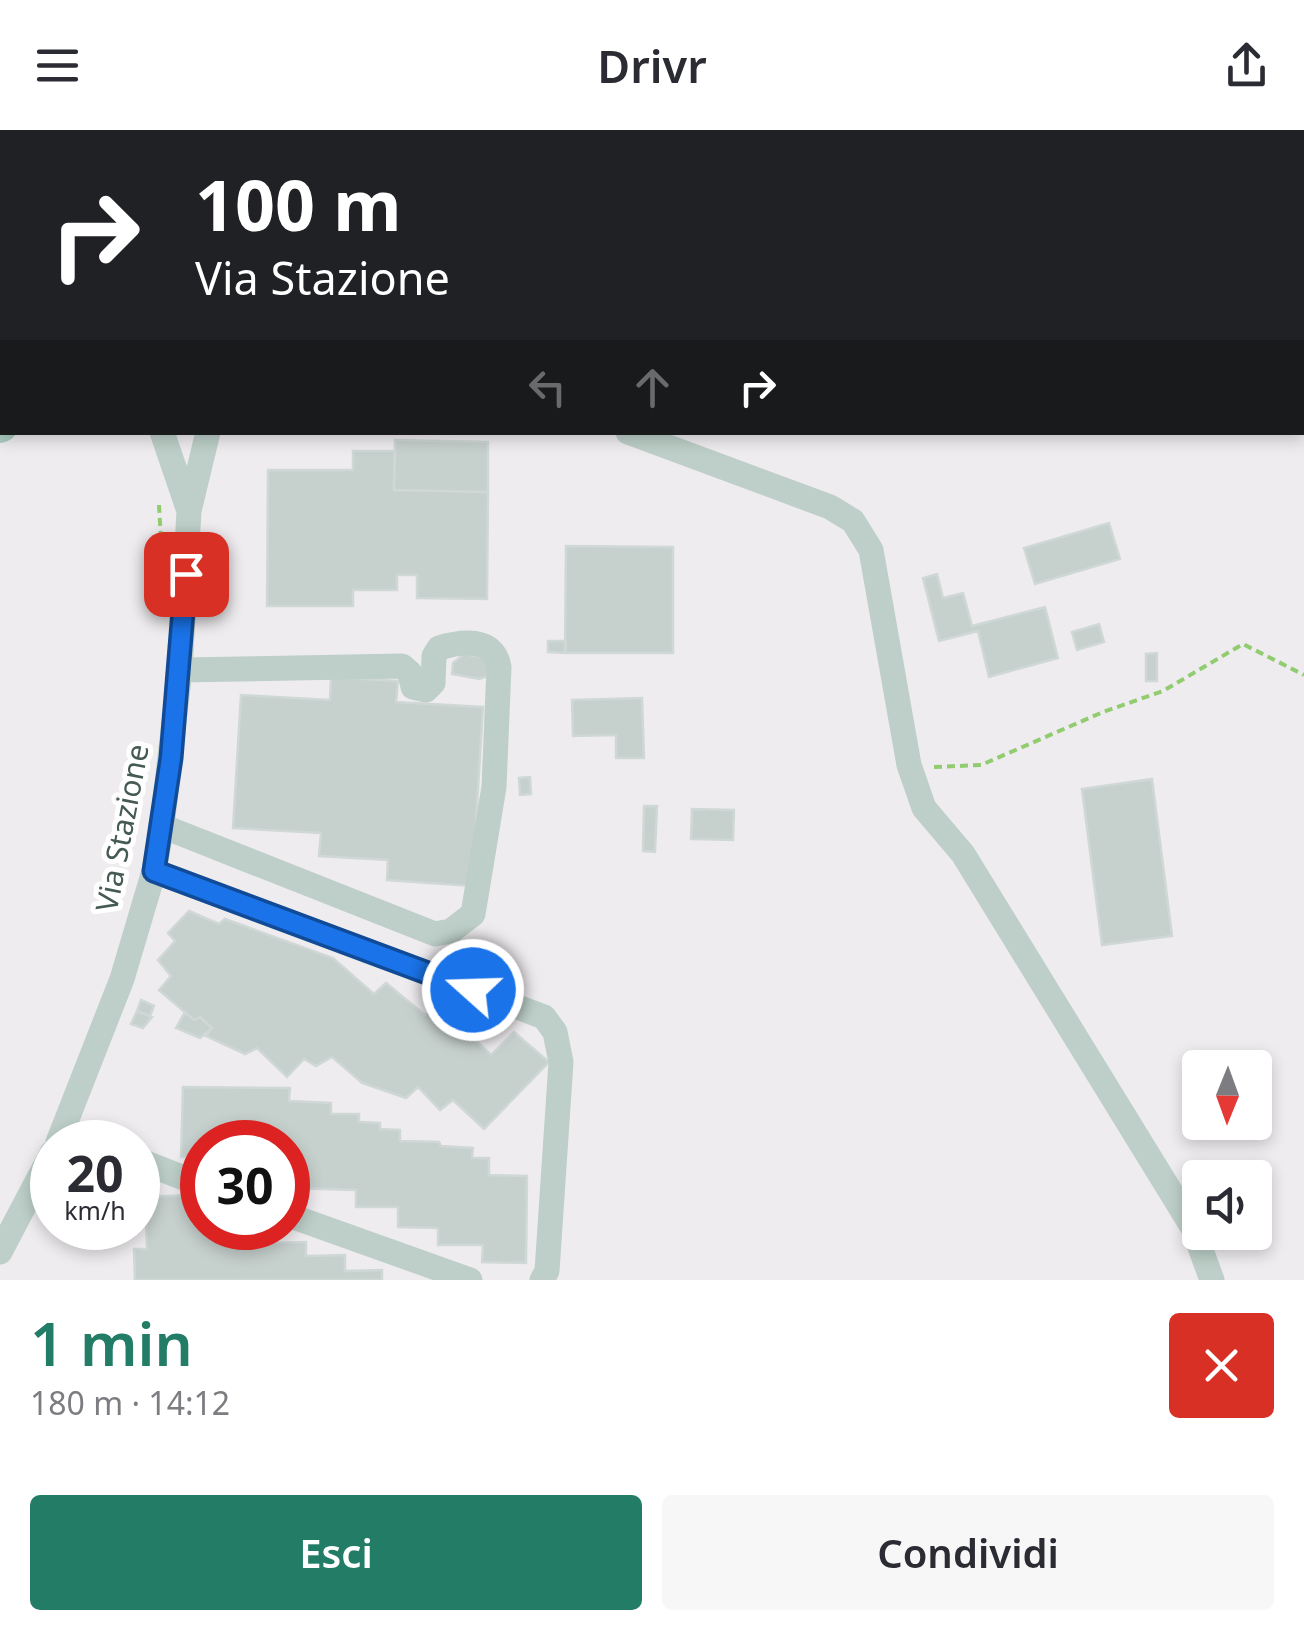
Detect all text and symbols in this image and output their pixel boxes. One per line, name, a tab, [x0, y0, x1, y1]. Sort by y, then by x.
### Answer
text: Drivr	[597, 35, 707, 96]
icon: menu	[30, 38, 85, 93]
icon: share	[1219, 38, 1274, 93]
text: 100 m	[195, 156, 402, 252]
icon: right	[30, 170, 160, 300]
text: Via Stazione	[195, 247, 450, 308]
icon: left	[520, 360, 575, 415]
icon: ahead	[625, 360, 680, 415]
icon: right	[730, 360, 785, 415]
pin	[144, 532, 229, 617]
icon: arrive	[159, 547, 214, 602]
street label: Via Stazione	[85, 740, 158, 915]
position arrow	[421, 938, 525, 1042]
north arrow	[1182, 1050, 1272, 1140]
map controls	[1182, 1050, 1272, 1250]
speed limit sign: 30	[180, 1120, 310, 1250]
text: 20	[66, 1139, 124, 1207]
button: sound	[1182, 1160, 1272, 1250]
text: km/h	[64, 1193, 126, 1227]
text: 1 min	[30, 1302, 193, 1384]
button: close	[1169, 1313, 1274, 1418]
text: 180 m · 14:12	[30, 1381, 230, 1424]
button: Esci	[30, 1495, 642, 1610]
button: Condividi	[662, 1495, 1274, 1610]

